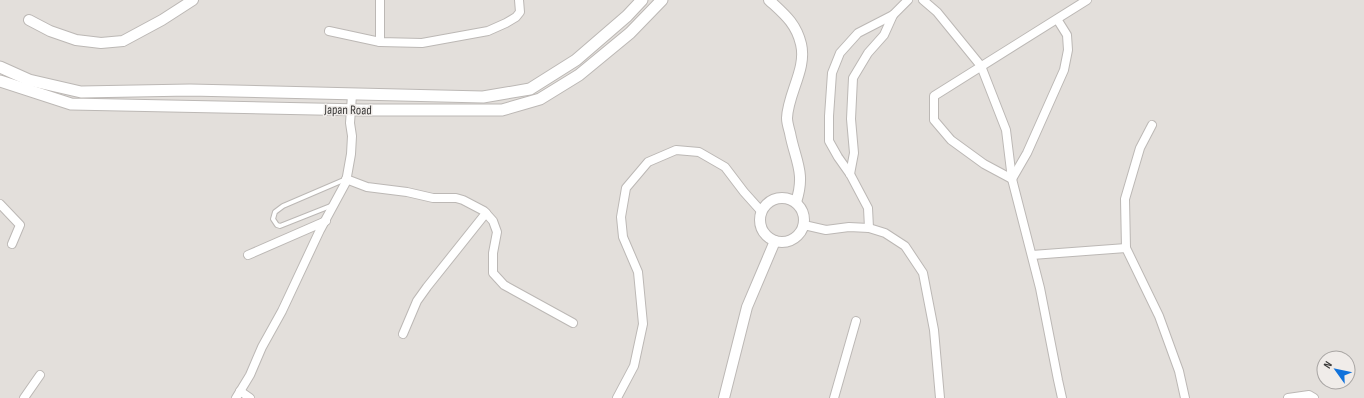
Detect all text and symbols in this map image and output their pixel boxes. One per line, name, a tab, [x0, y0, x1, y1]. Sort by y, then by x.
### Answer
street label: Japan Road	[323, 102, 372, 118]
north arrow	[1316, 350, 1356, 390]
text: N	[1321, 359, 1335, 371]

